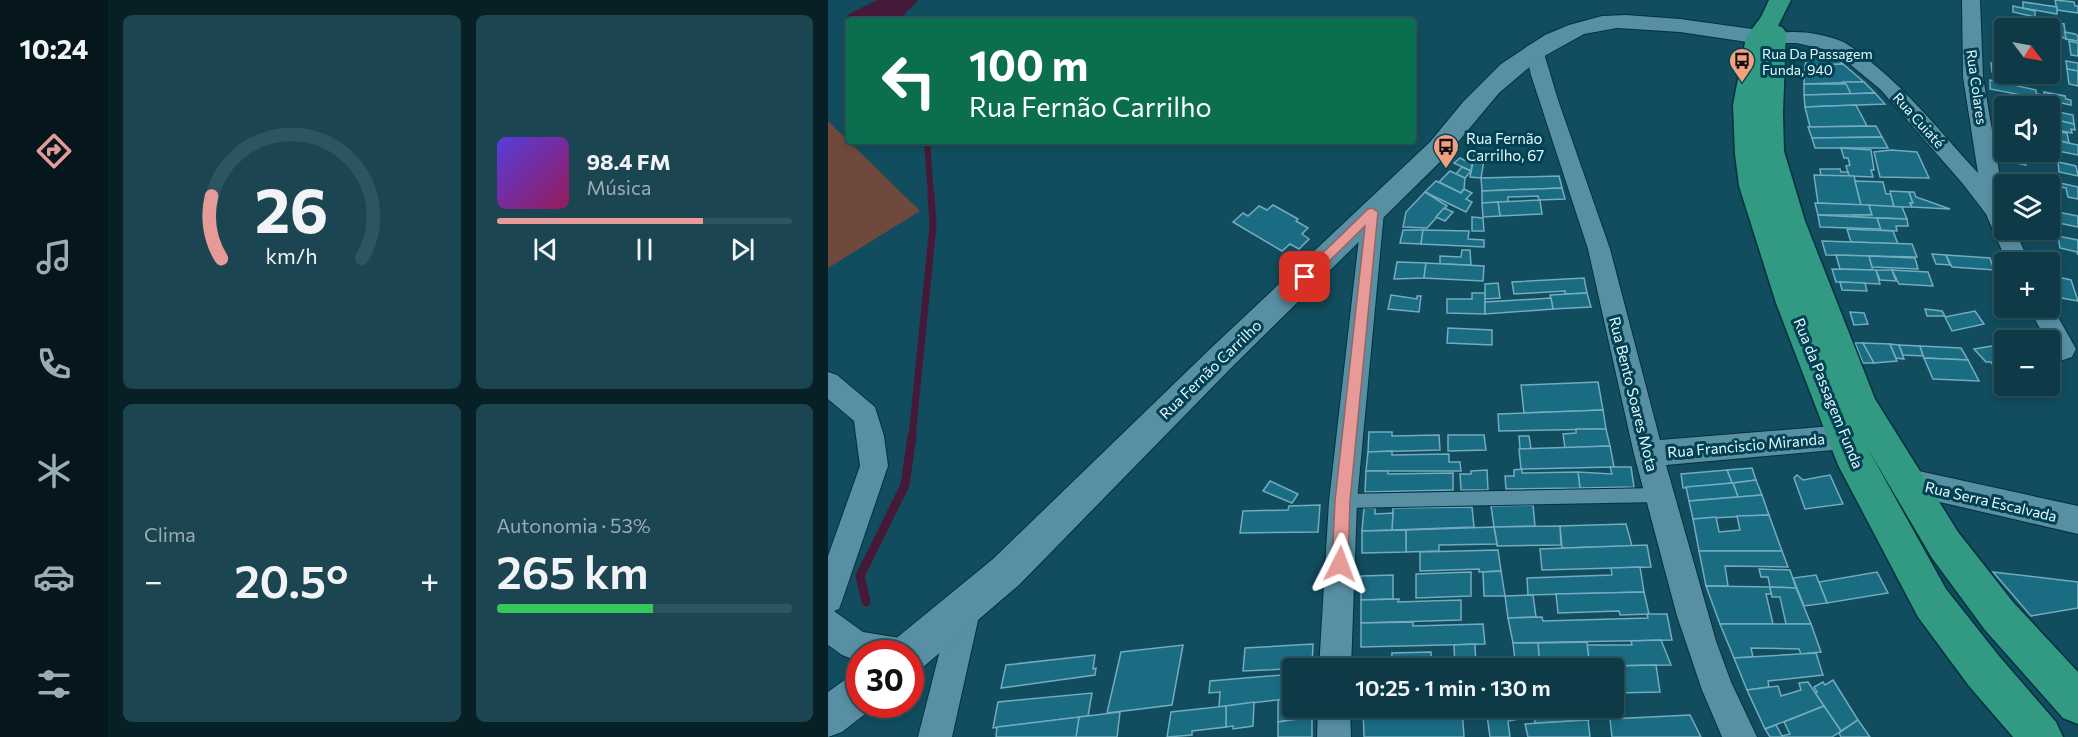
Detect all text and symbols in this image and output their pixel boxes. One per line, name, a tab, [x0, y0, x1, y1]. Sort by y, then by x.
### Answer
north arrow	[1994, 18, 2060, 84]
map controls	[1994, 18, 2060, 396]
text: 10:24	[20, 32, 88, 65]
text: 100 m	[969, 38, 1089, 90]
icon: left	[870, 42, 948, 120]
place label: Rua Da Passagem Funda, 940	[1762, 45, 1873, 78]
bus stop icon: Rua Da Passagem Funda, 940	[1727, 46, 1757, 84]
street label: Rua Colares	[1963, 49, 1991, 125]
street label: Rua Cuiaté	[1890, 89, 1948, 151]
text: Rua Fernão Carrilho	[969, 90, 1212, 123]
button: sound	[1994, 96, 2060, 162]
place label: Rua Fernão Carrilho, 67	[1466, 129, 1544, 164]
icon: directions	[33, 130, 75, 172]
bus stop icon: Rua Fernão Carrilho, 67	[1431, 132, 1461, 170]
text: 98.4 FM	[587, 148, 671, 175]
text: 26	[255, 170, 329, 246]
button: layers	[1994, 174, 2060, 240]
text: Música	[587, 175, 651, 199]
icon: previous	[529, 233, 562, 266]
icon: pause	[628, 233, 661, 266]
icon: next	[726, 233, 759, 266]
icon: music	[33, 236, 75, 278]
text: km/h	[266, 242, 318, 268]
pin	[1279, 251, 1330, 302]
button: +	[1994, 252, 2060, 318]
icon: arrive	[1288, 260, 1321, 293]
street label: Rua Bento Soares Mota	[1606, 315, 1662, 473]
street label: Rua da Passagem Funda	[1791, 315, 1867, 471]
street label: Rua Fernão Carrilho	[1155, 316, 1265, 422]
button: −	[1994, 330, 2060, 396]
icon: phone	[33, 343, 75, 385]
street label: Rua Franciscio Miranda	[1667, 429, 1825, 461]
icon: climate	[33, 450, 75, 492]
street label: Rua Serra Escalvada	[1923, 477, 2059, 525]
text: Autonomia · 53%	[497, 513, 651, 537]
text: Clima	[144, 522, 196, 546]
position arrow	[1308, 532, 1372, 596]
text: 265 km	[497, 543, 649, 598]
text: 20.5°	[234, 552, 348, 607]
icon: car	[33, 556, 75, 598]
text: −	[144, 559, 163, 600]
text: +	[420, 559, 439, 600]
speed limit sign: 30	[846, 640, 924, 718]
icon: filters	[33, 663, 75, 705]
text: 10:25 · 1 min · 130 m	[1355, 674, 1551, 701]

